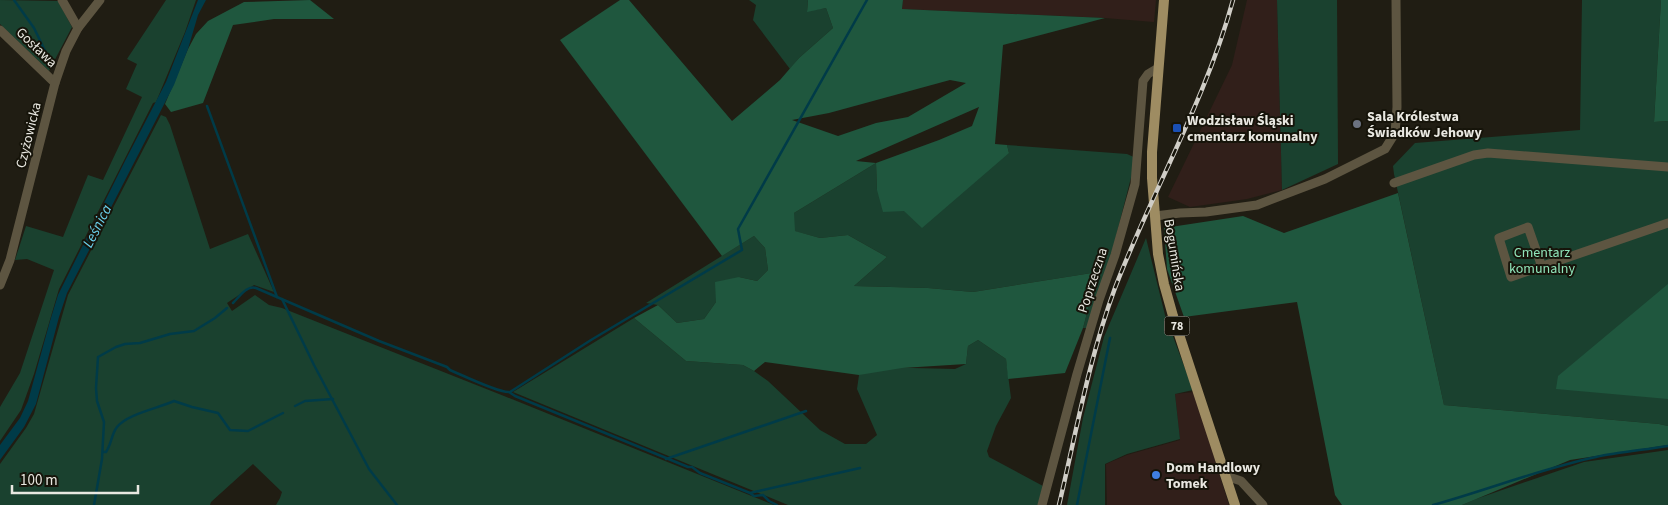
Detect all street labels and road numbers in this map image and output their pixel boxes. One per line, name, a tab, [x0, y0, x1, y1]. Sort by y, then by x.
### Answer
street label: Gosława	[11, 23, 61, 72]
street label: Czyżowicka	[11, 100, 47, 170]
street label: Bogumińska	[1158, 218, 1190, 293]
street label: Poprzeczna	[1073, 245, 1113, 316]
road number: 78	[1164, 316, 1190, 336]

